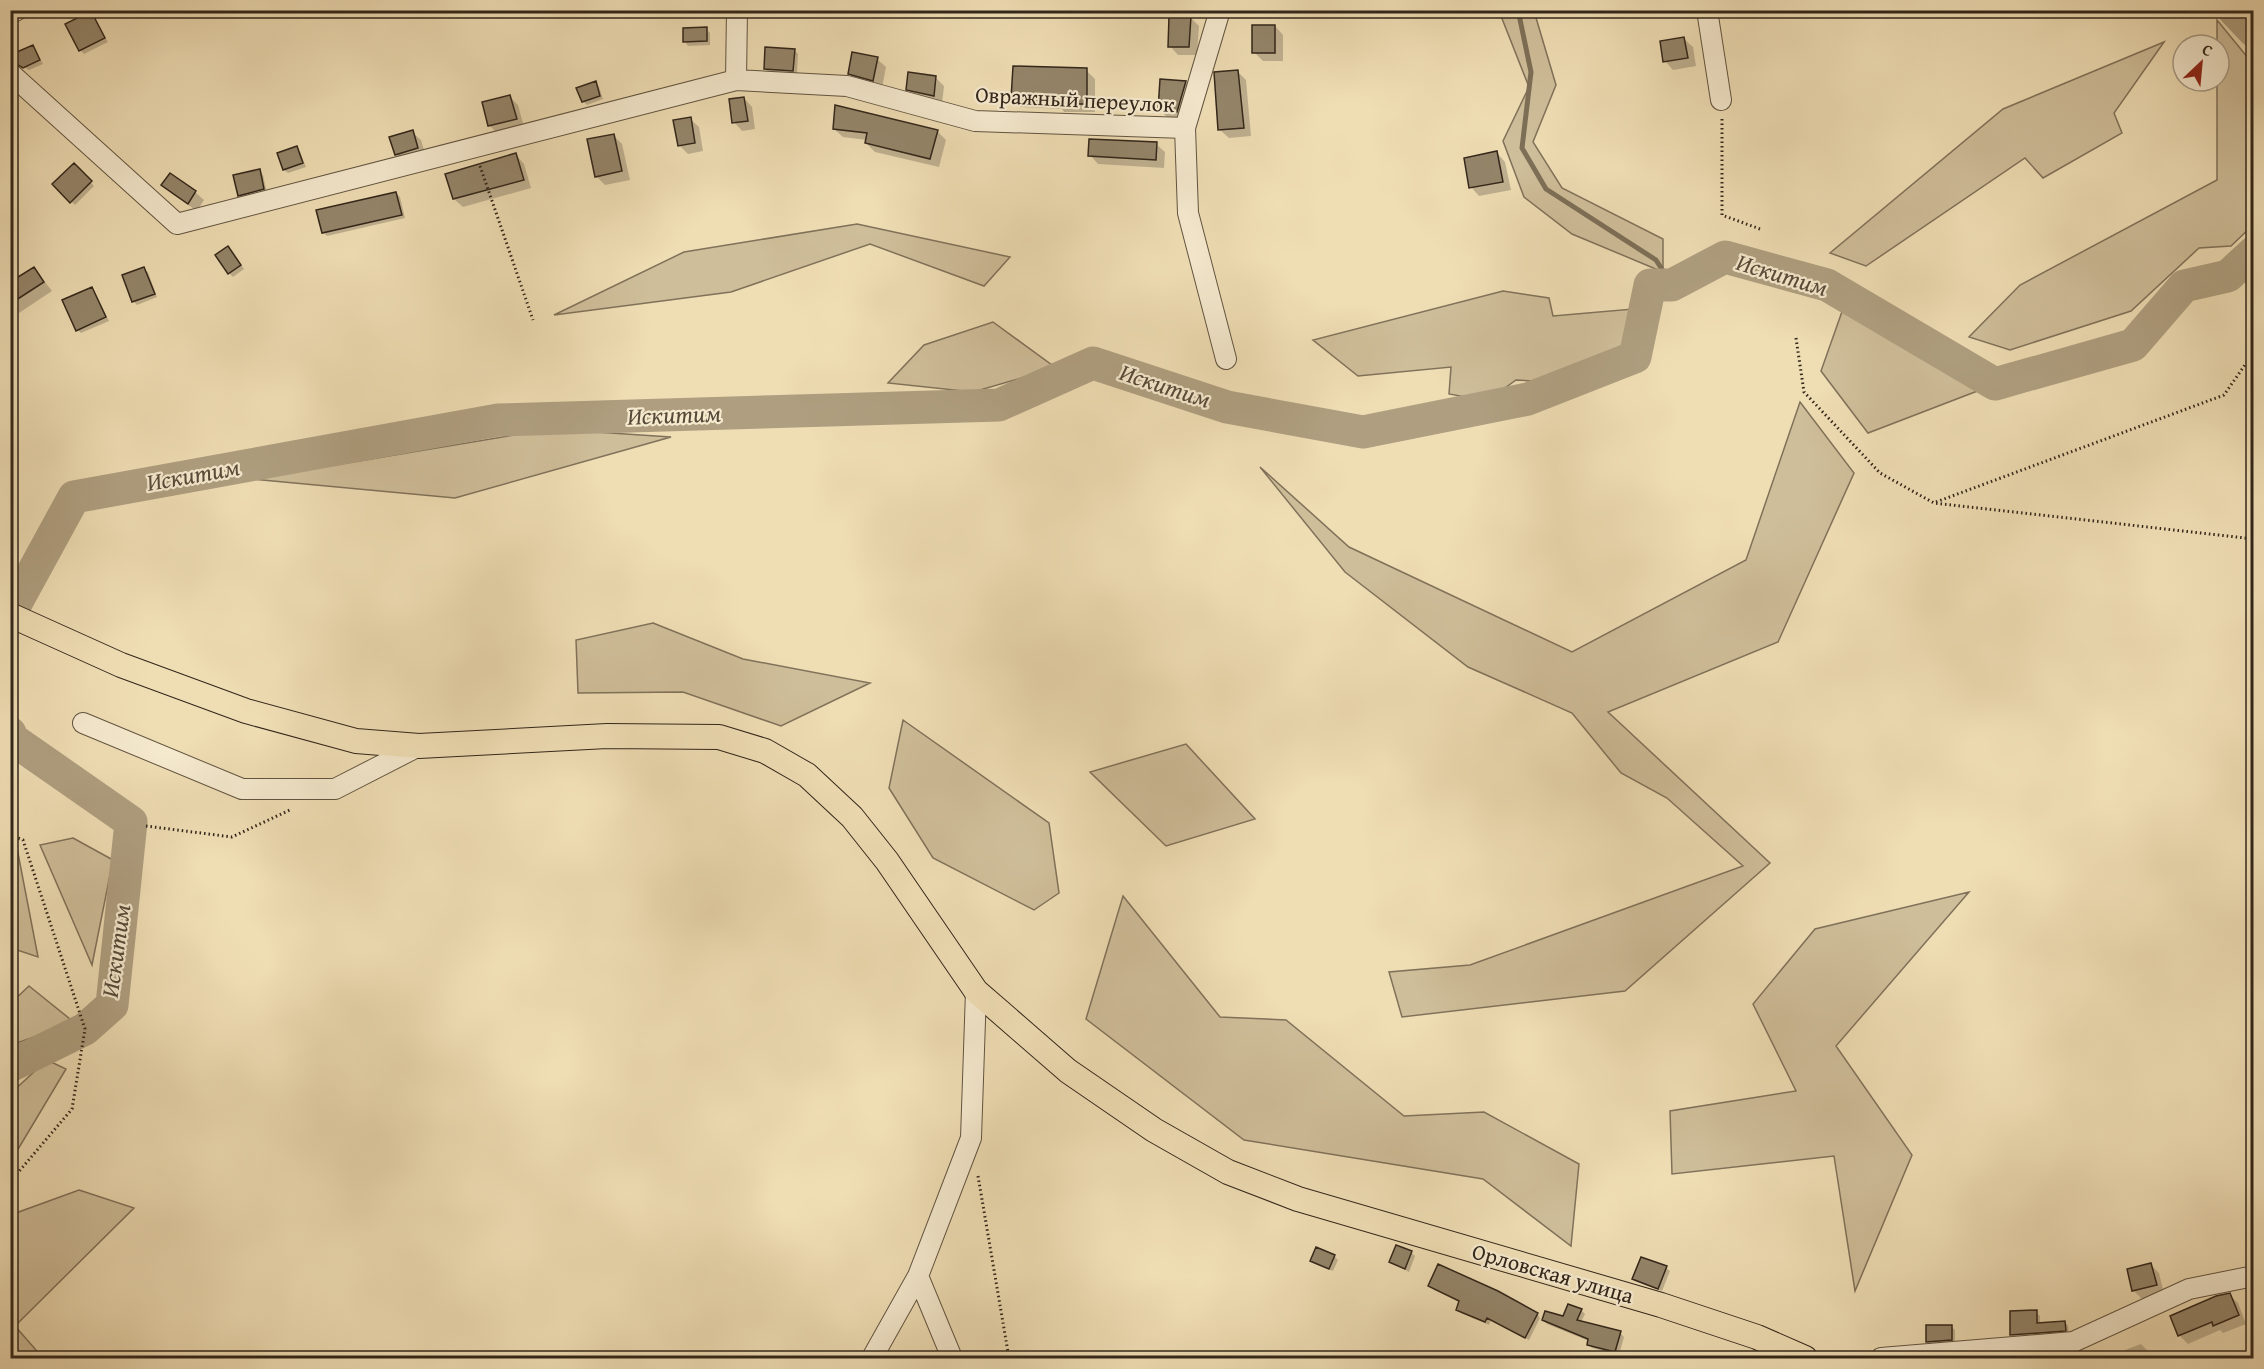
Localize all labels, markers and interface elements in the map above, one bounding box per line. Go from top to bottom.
north arrow [2171,33,2231,93]
text: С [2198,37,2217,62]
street label: Овражный переулок [974,78,1176,120]
water label: Искитим [1732,244,1832,305]
water label: Искитим [1115,354,1215,417]
water label: Искитим [626,395,722,434]
water label: Искитим [144,449,242,500]
water label: Искитим [92,902,139,1000]
street label: Орловская улица [1469,1235,1638,1311]

